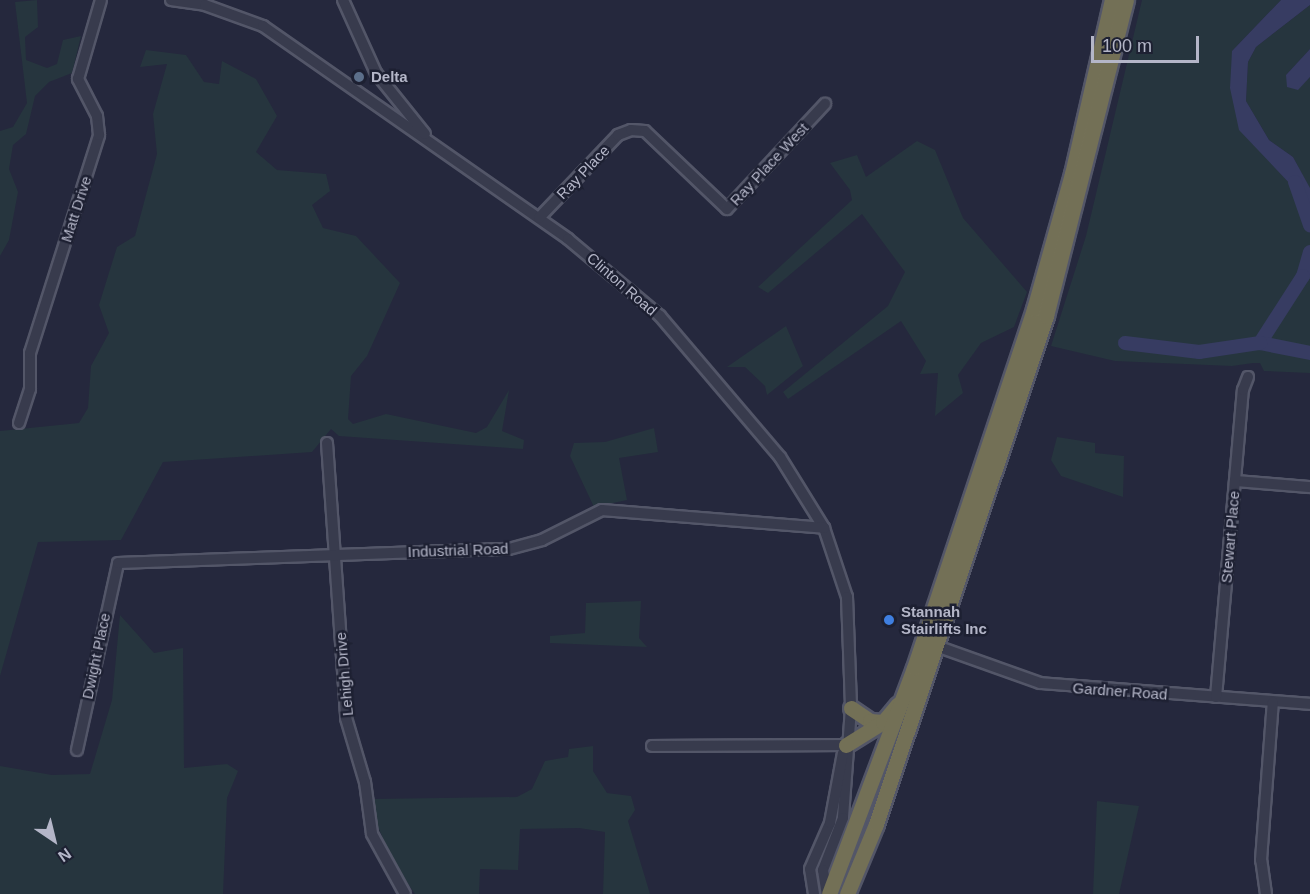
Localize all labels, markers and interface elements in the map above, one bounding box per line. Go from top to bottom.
scale bar [1094,24,1202,62]
text: 100 m [1102,36,1152,56]
place label: Delta [371,68,408,86]
marker: Delta [352,70,366,84]
street label: Ray Place West [726,119,812,209]
street label: Ray Place [553,141,613,203]
street label: Matt Drive [57,174,95,244]
street label: Clinton Road [583,249,661,319]
street label: Stewart Place [1217,490,1243,584]
street label: Industrial Road [407,539,509,561]
place label: Stannah Stairlifts Inc [901,602,987,637]
street label: Dwight Place [78,611,114,701]
marker: Stannah Stairlifts Inc [882,613,896,627]
street label: Lehigh Drive [331,631,357,717]
street label: Gardner Road [1072,679,1168,703]
north arrow [24,810,84,870]
text: N [55,845,74,865]

